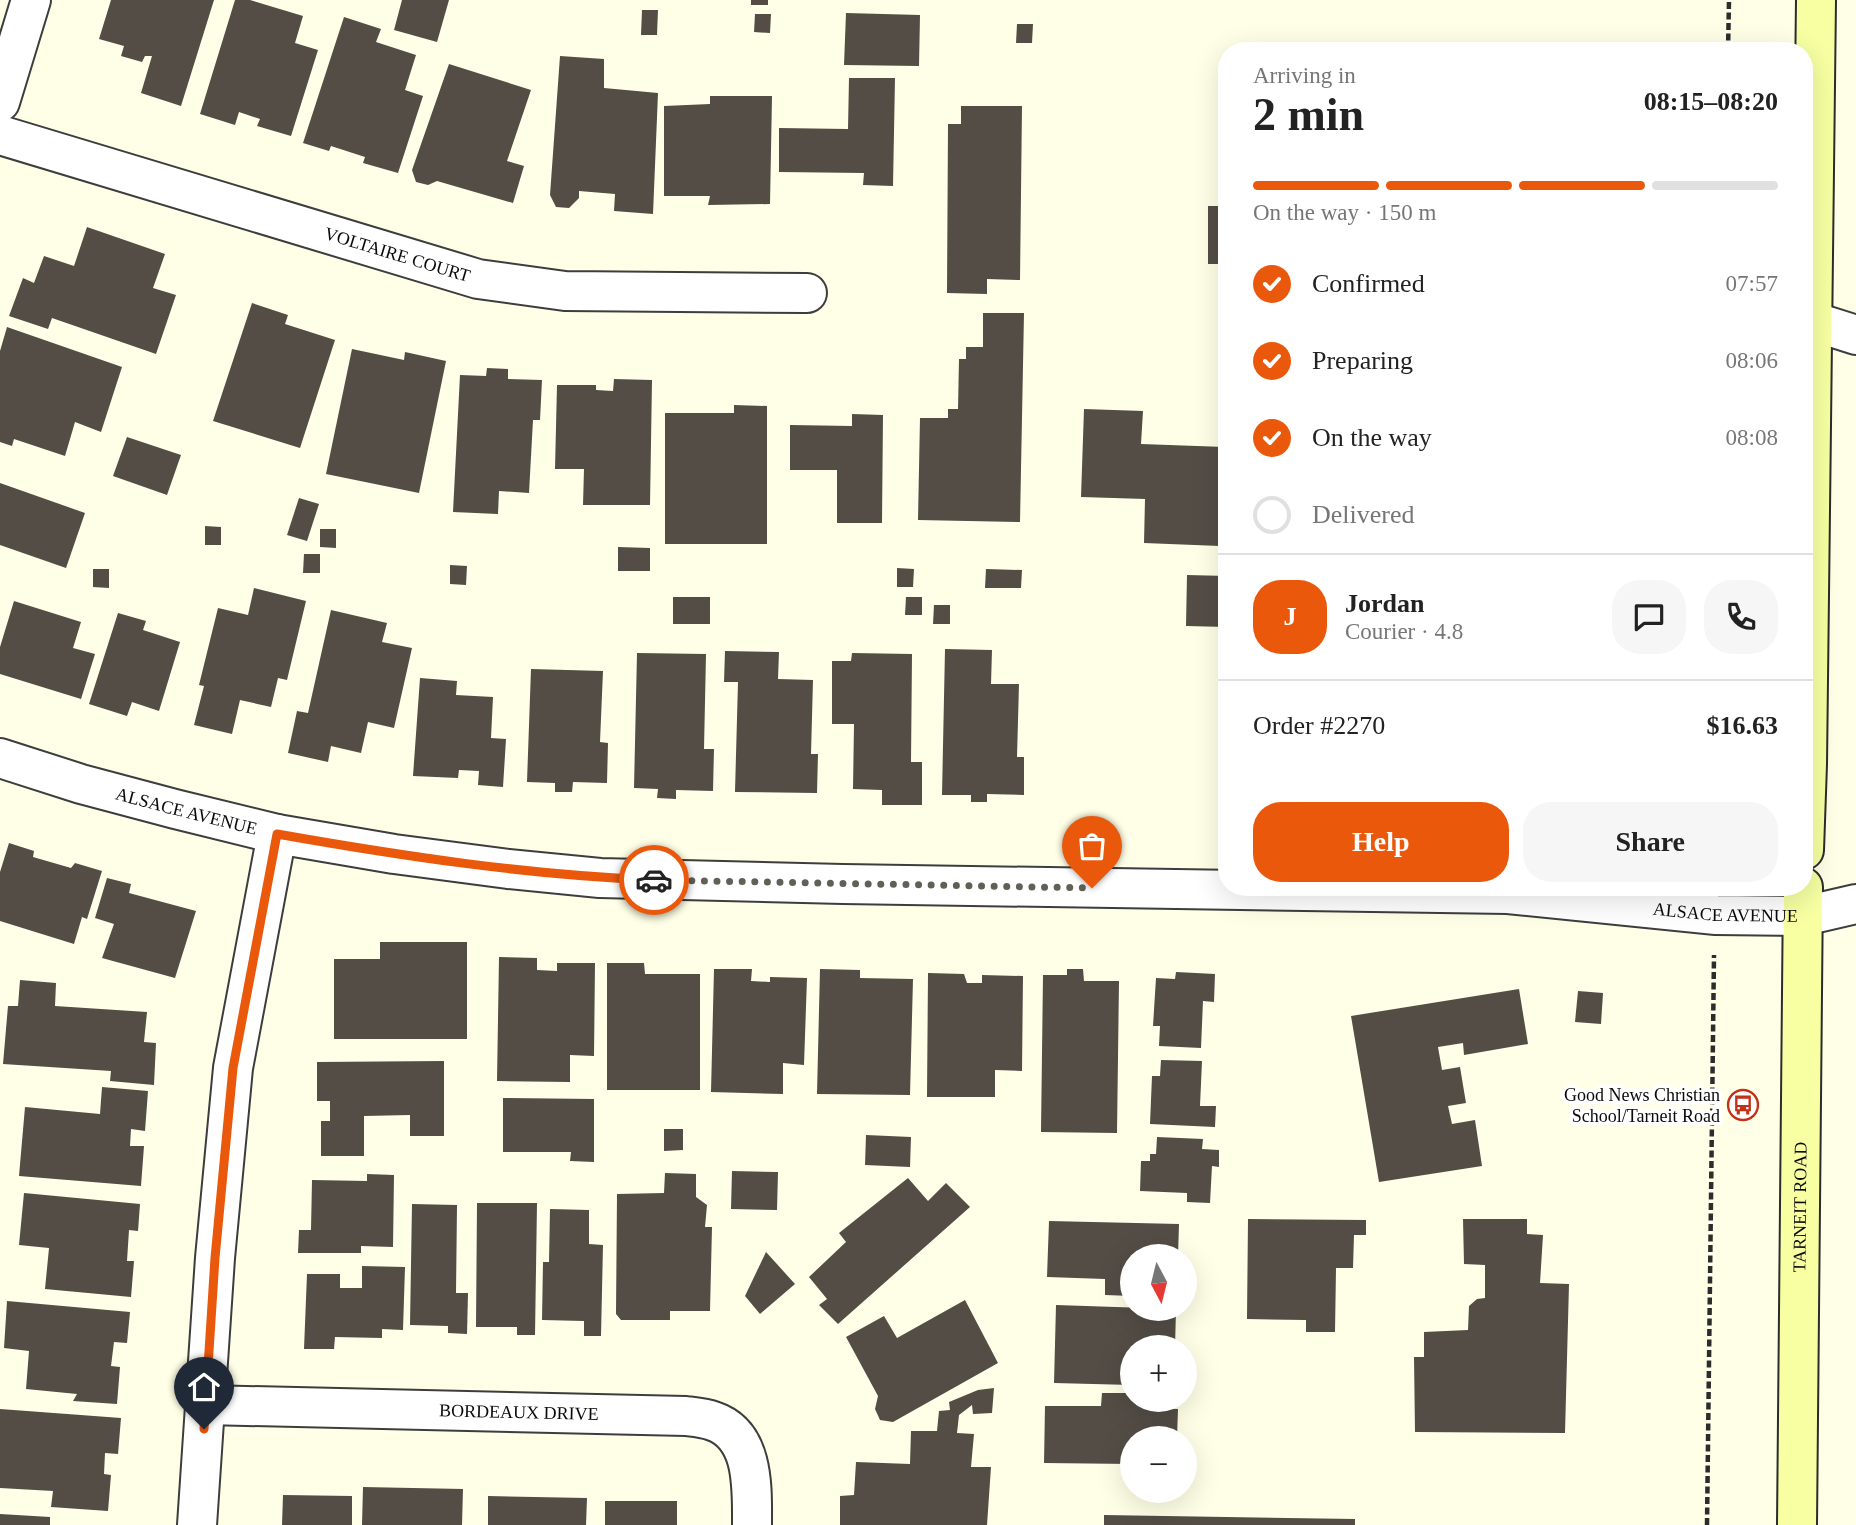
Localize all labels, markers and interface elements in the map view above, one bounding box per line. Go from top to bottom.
text: Arriving in [1253,63,1356,88]
text: 08:15–08:20 [1644,87,1778,116]
text: 2 min [1253,89,1364,140]
text: On the way · 150 m [1253,200,1436,225]
street label: VOLTAIRE COURT [322,223,473,286]
icon: check [1253,265,1291,303]
text: Confirmed [1312,269,1425,298]
text: 07:57 [1726,271,1778,296]
icon: check [1253,342,1291,380]
text: Preparing [1312,346,1413,375]
text: 08:06 [1726,348,1778,373]
icon: check [1253,419,1291,457]
text: On the way [1312,423,1432,452]
text: 08:08 [1726,425,1778,450]
text: Delivered [1312,500,1415,529]
button: chat [1612,580,1686,654]
button: phone [1704,580,1778,654]
text: Jordan [1345,589,1424,618]
text: J [1284,602,1297,631]
text: Courier · 4.8 [1345,619,1463,644]
text: Order #2270 [1253,711,1385,740]
text: $16.63 [1707,711,1778,740]
street label: ALSACE AVENUE [114,784,259,839]
button: Help [1253,802,1509,882]
button: Share [1523,802,1778,882]
pin [1062,816,1122,888]
icon: bag [1073,827,1111,865]
courier [619,845,689,915]
icon: car [635,861,673,899]
street label: ALSACE AVENUE [1652,899,1798,926]
place label: Good News Christian School/Tarneit Road [1564,1085,1720,1126]
bus stop icon: Good News Christian School/Tarneit Road [1726,1088,1760,1122]
street label: TARNEIT ROAD [1789,1142,1811,1272]
north arrow [1120,1244,1197,1321]
map controls [1120,1244,1197,1503]
button: + [1120,1335,1197,1412]
pin [174,1357,234,1429]
icon: home [185,1368,223,1406]
street label: BORDEAUX DRIVE [439,1400,599,1424]
button: − [1120,1426,1197,1503]

